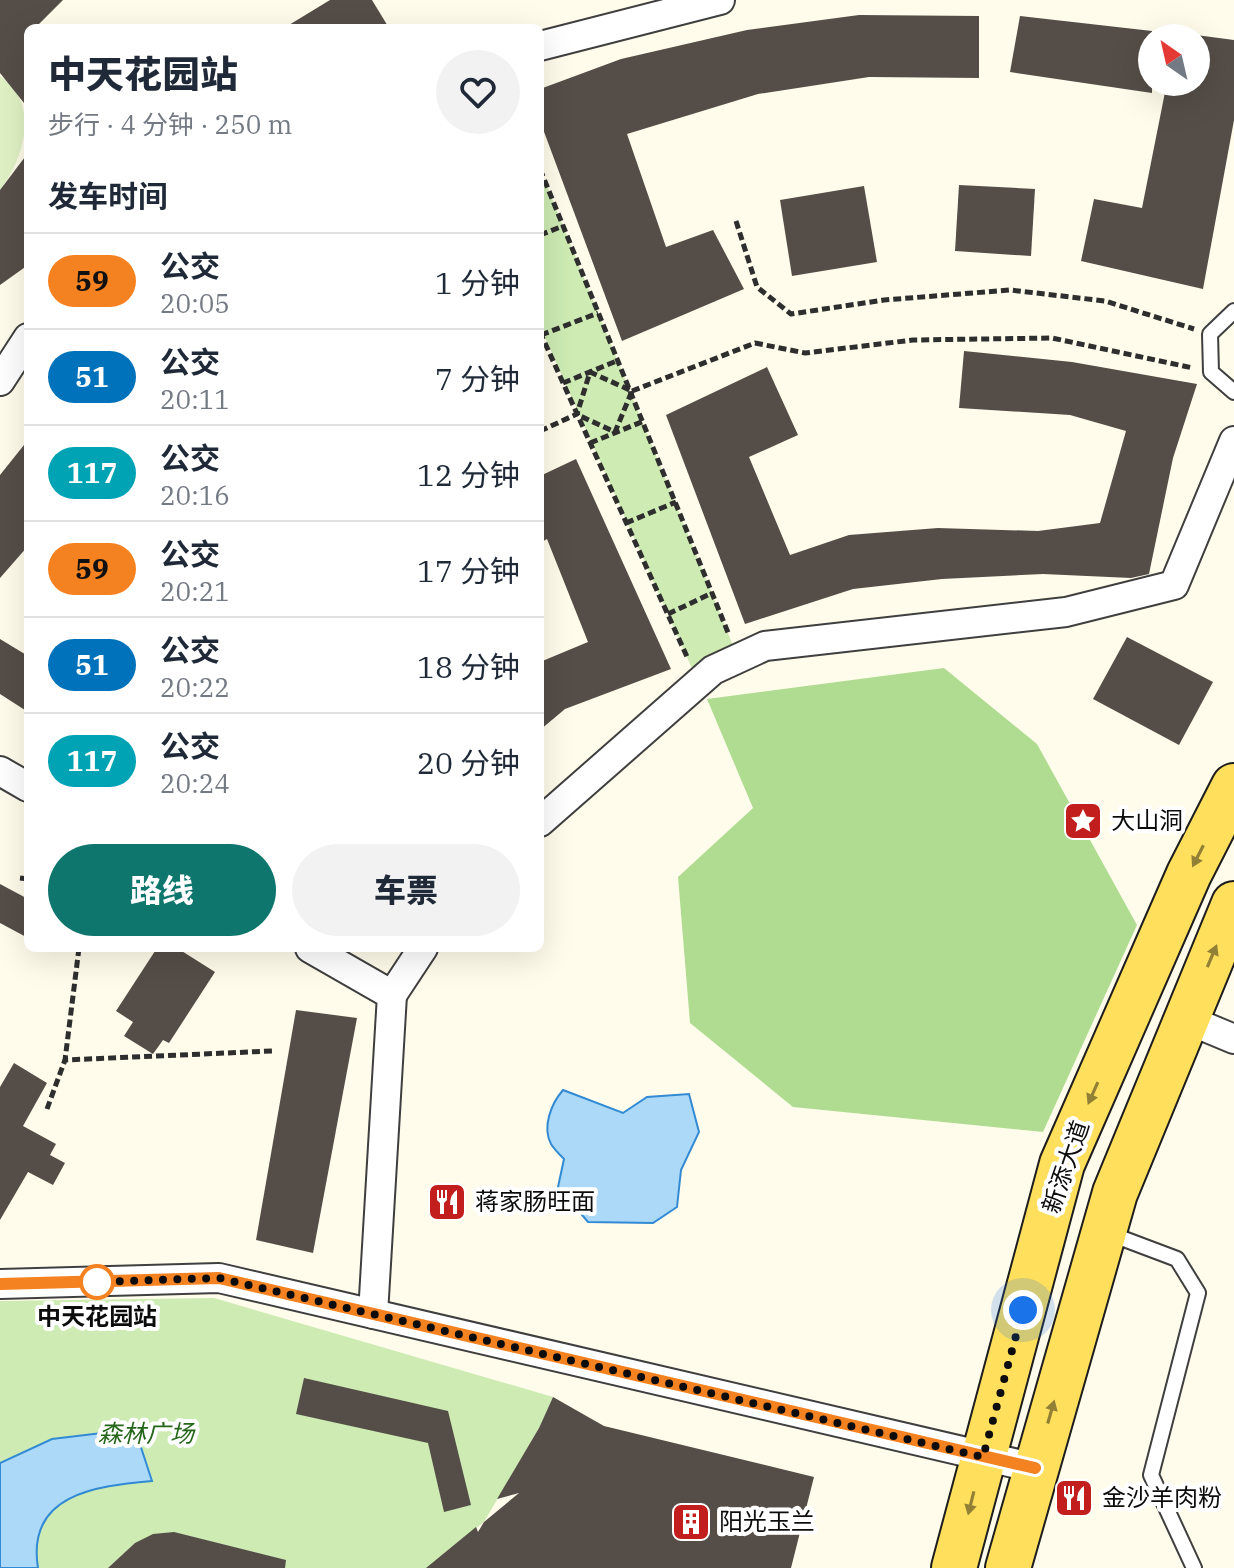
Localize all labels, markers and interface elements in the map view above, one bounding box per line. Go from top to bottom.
north arrow [1138,24,1210,96]
map controls [1138,24,1210,96]
text: 中天花园站 [48,49,238,98]
button: heart [436,50,520,134]
text: 步行 · 4 分钟 · 250 m [48,107,292,141]
text: 发车时间 [48,176,168,215]
text: 公交 [160,246,220,285]
text: 59 [75,262,109,299]
text: 1 分钟 [435,263,520,302]
text: 20:05 [160,286,230,320]
text: 公交 [160,342,220,381]
text: 51 [75,358,109,395]
text: 7 分钟 [435,359,520,398]
text: 20:11 [160,382,230,416]
text: 公交 [160,438,220,477]
text: 117 [67,454,117,491]
text: 12 分钟 [417,455,520,494]
text: 20:16 [160,478,230,512]
text: 公交 [160,534,220,573]
text: 59 [75,550,109,587]
text: 17 分钟 [417,551,520,590]
text: 20:21 [160,574,230,608]
text: 公交 [160,630,220,669]
text: 51 [75,646,109,683]
text: 18 分钟 [417,647,520,686]
text: 20:22 [160,670,230,704]
text: 公交 [160,726,220,765]
text: 117 [67,742,117,779]
text: 20 分钟 [417,743,520,782]
text: 20:24 [160,766,230,800]
place icon: 大山洞 [1062,800,1104,842]
place label: 大山洞 [1111,804,1183,836]
button: 路线 [48,844,276,936]
button: 车票 [292,844,520,936]
one-way arrow [1192,844,1205,867]
one-way arrow [1206,944,1219,968]
one-way arrow [1086,1081,1100,1105]
street label: 新添大道 [1034,1116,1096,1217]
restaurant icon: 蒋家肠旺面 [426,1181,468,1223]
place label: 蒋家肠旺面 [475,1185,595,1217]
marker: 中天花园站 [80,1265,114,1299]
your location [1003,1290,1043,1330]
place label: 中天花园站 [37,1300,157,1332]
one-way arrow [1045,1400,1058,1424]
park label: 森林广场 [98,1417,196,1449]
restaurant icon: 金沙羊肉粉 [1053,1477,1095,1519]
place label: 金沙羊肉粉 [1102,1481,1222,1513]
one-way arrow [965,1490,977,1515]
building icon: 阳光玉兰 [670,1501,712,1543]
place label: 阳光玉兰 [719,1505,815,1537]

